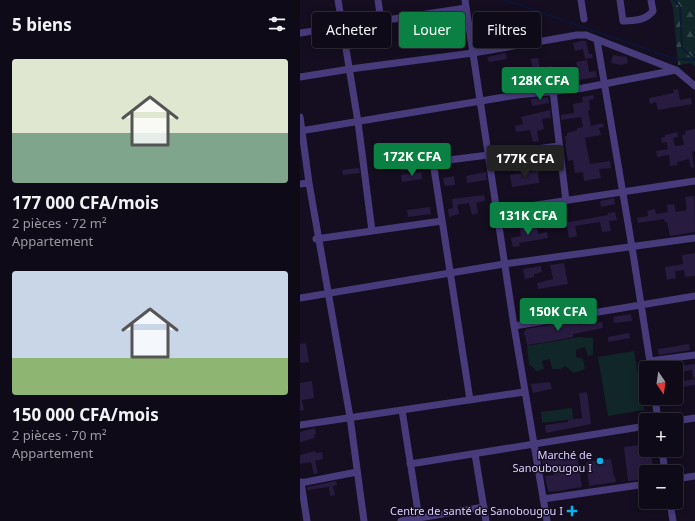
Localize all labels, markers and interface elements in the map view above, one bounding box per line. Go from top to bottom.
chip: Acheter [312,12,391,48]
chip: Louer [399,12,465,48]
chip: Filtres [473,12,541,48]
text: 5 biens [12,13,72,36]
icon: filters [266,13,288,35]
pin: 128K CFA [499,67,581,101]
text: 128K CFA [511,71,569,89]
icon: home [114,85,186,157]
pin: 172K CFA [371,143,453,177]
pin: 177K CFA [484,145,566,179]
text: 172K CFA [383,147,441,165]
text: 177K CFA [496,149,554,167]
text: 177 000 CFA/mois [12,191,159,214]
pin: 131K CFA [487,202,569,236]
text: 131K CFA [499,206,557,224]
text: 2 pièces · 72 m² [12,214,107,232]
text: Appartement [12,232,93,250]
icon: home [114,297,186,369]
pin: 150K CFA [517,298,599,332]
text: 150K CFA [529,302,587,320]
north arrow [639,361,683,405]
map controls [639,361,683,509]
text: 150 000 CFA/mois [12,403,159,426]
button: + [639,413,683,457]
text: 2 pièces · 70 m² [12,426,107,444]
text: Appartement [12,444,93,462]
place label: Marché de Sanoubougou I [513,447,592,475]
marker: Marché de Sanoubougou I [595,456,605,466]
button: − [639,465,683,509]
place label: Centre de santé de Sanobougou I [390,503,563,518]
marker: Centre de santé de Sanobougou I [566,505,578,517]

